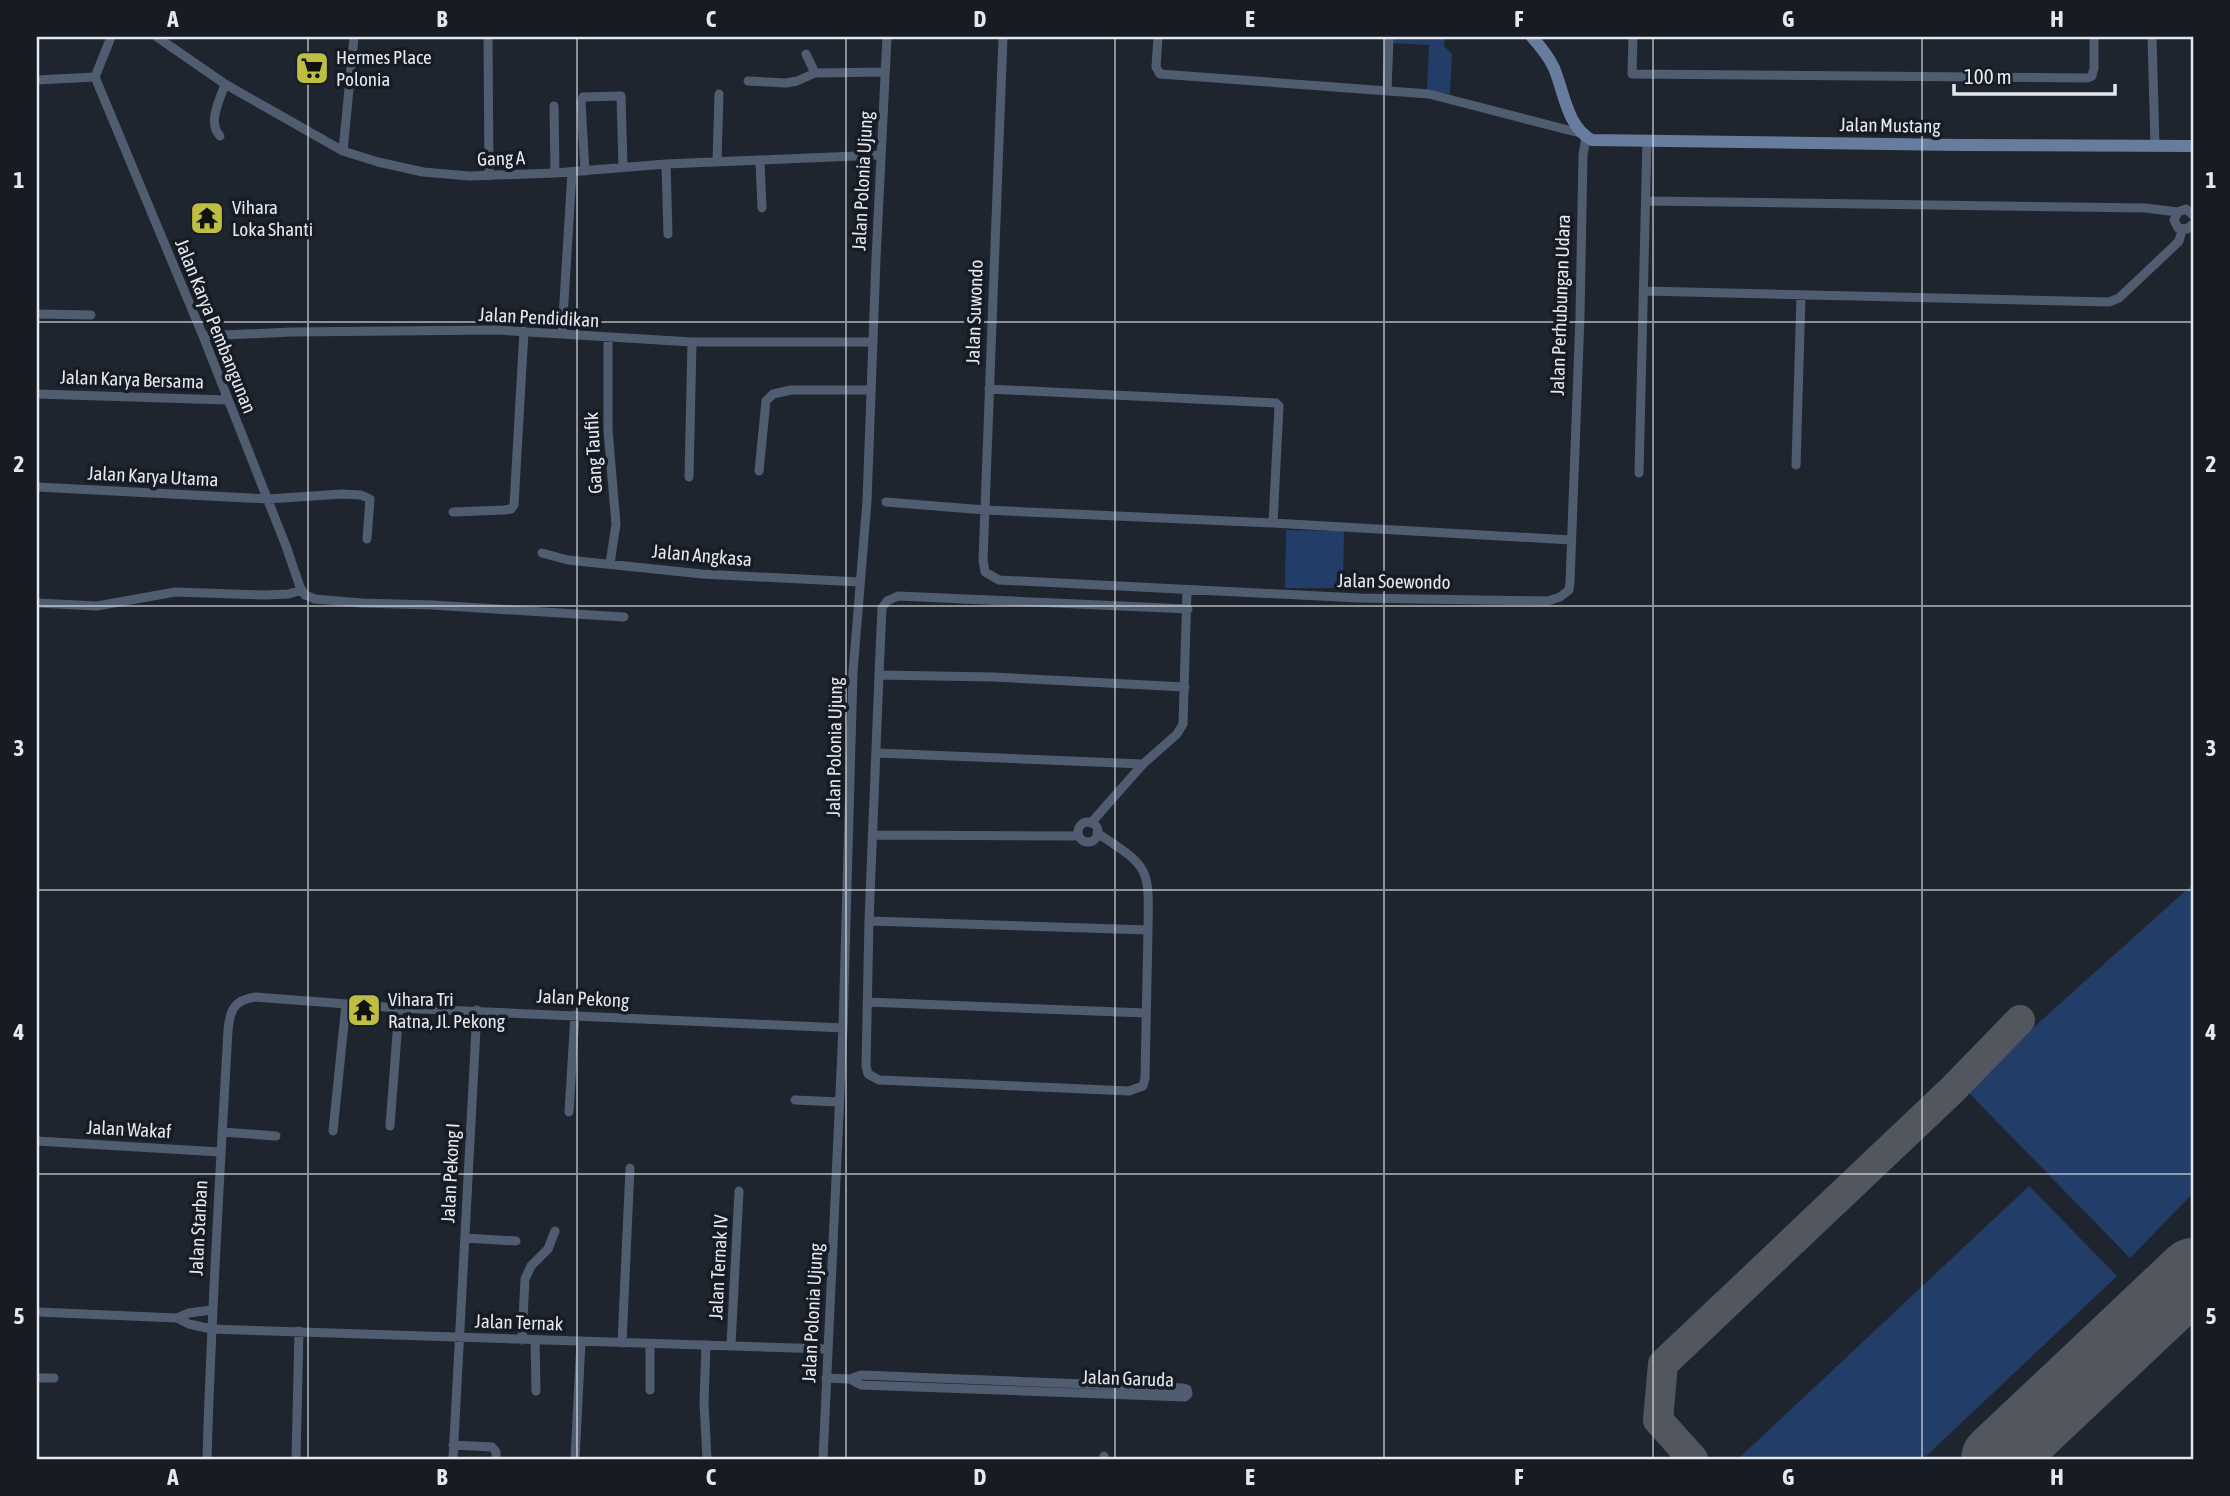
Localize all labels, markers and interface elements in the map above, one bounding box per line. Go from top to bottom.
text: A [166,6,179,32]
text: B [437,6,448,32]
text: C [706,6,717,32]
text: D [974,6,987,32]
text: E [1245,6,1255,32]
text: F [1514,6,1524,32]
text: G [1782,6,1794,32]
text: H [2050,6,2064,32]
place label: Hermes Place Polonia [336,46,432,90]
supermarket icon: Hermes Place Polonia [293,49,331,87]
scale bar [1954,52,2114,96]
text: 100 m [1964,64,2012,88]
street label: Jalan Polonia Ujung [847,110,877,251]
street label: Jalan Mustang [1839,113,1941,137]
street label: Gang A [477,146,526,170]
text: 1 [14,167,25,193]
text: 1 [2206,167,2217,193]
place label: Vihara Loka Shanti [232,196,313,240]
temple icon: Vihara Loka Shanti [188,199,226,237]
street label: Jalan Perhubungan Udara [1546,214,1574,396]
street label: Jalan Karya Pembangunan [171,236,261,416]
street label: Jalan Suwondo [961,259,987,365]
street label: Jalan Pendidikan [478,303,600,331]
street label: Jalan Karya Bersama [59,365,205,393]
street label: Gang Taufik [580,411,606,494]
text: 2 [14,451,24,477]
text: 2 [2206,451,2216,477]
street label: Jalan Karya Utama [87,462,219,490]
street label: Jalan Angkasa [651,540,753,570]
street label: Jalan Soewondo [1337,569,1451,593]
street label: Jalan Polonia Ujung [822,676,846,817]
text: 3 [14,735,24,761]
text: 3 [2206,735,2216,761]
street label: Jalan Pekong [536,985,631,1011]
place label: Vihara Tri Ratna, Jl. Pekong [388,988,506,1032]
temple icon: Vihara Tri Ratna, Jl. Pekong [345,991,383,1029]
text: 4 [13,1019,25,1045]
text: 4 [2205,1019,2217,1045]
street label: Jalan Wakaf [86,1116,172,1142]
street label: Jalan Pekong I [436,1122,464,1224]
street label: Jalan Starban [185,1180,211,1276]
street label: Jalan Ternak IV [704,1213,732,1320]
street label: Jalan Polonia Ujung [797,1242,827,1383]
text: 5 [14,1303,25,1329]
text: 5 [2206,1303,2217,1329]
street label: Jalan Ternak [474,1309,564,1335]
street label: Jalan Garuda [1082,1365,1174,1391]
text: A [166,1464,179,1490]
text: B [437,1464,448,1490]
text: C [706,1464,717,1490]
text: D [974,1464,987,1490]
text: E [1245,1464,1255,1490]
text: F [1514,1464,1524,1490]
text: G [1782,1464,1794,1490]
text: H [2050,1464,2064,1490]

